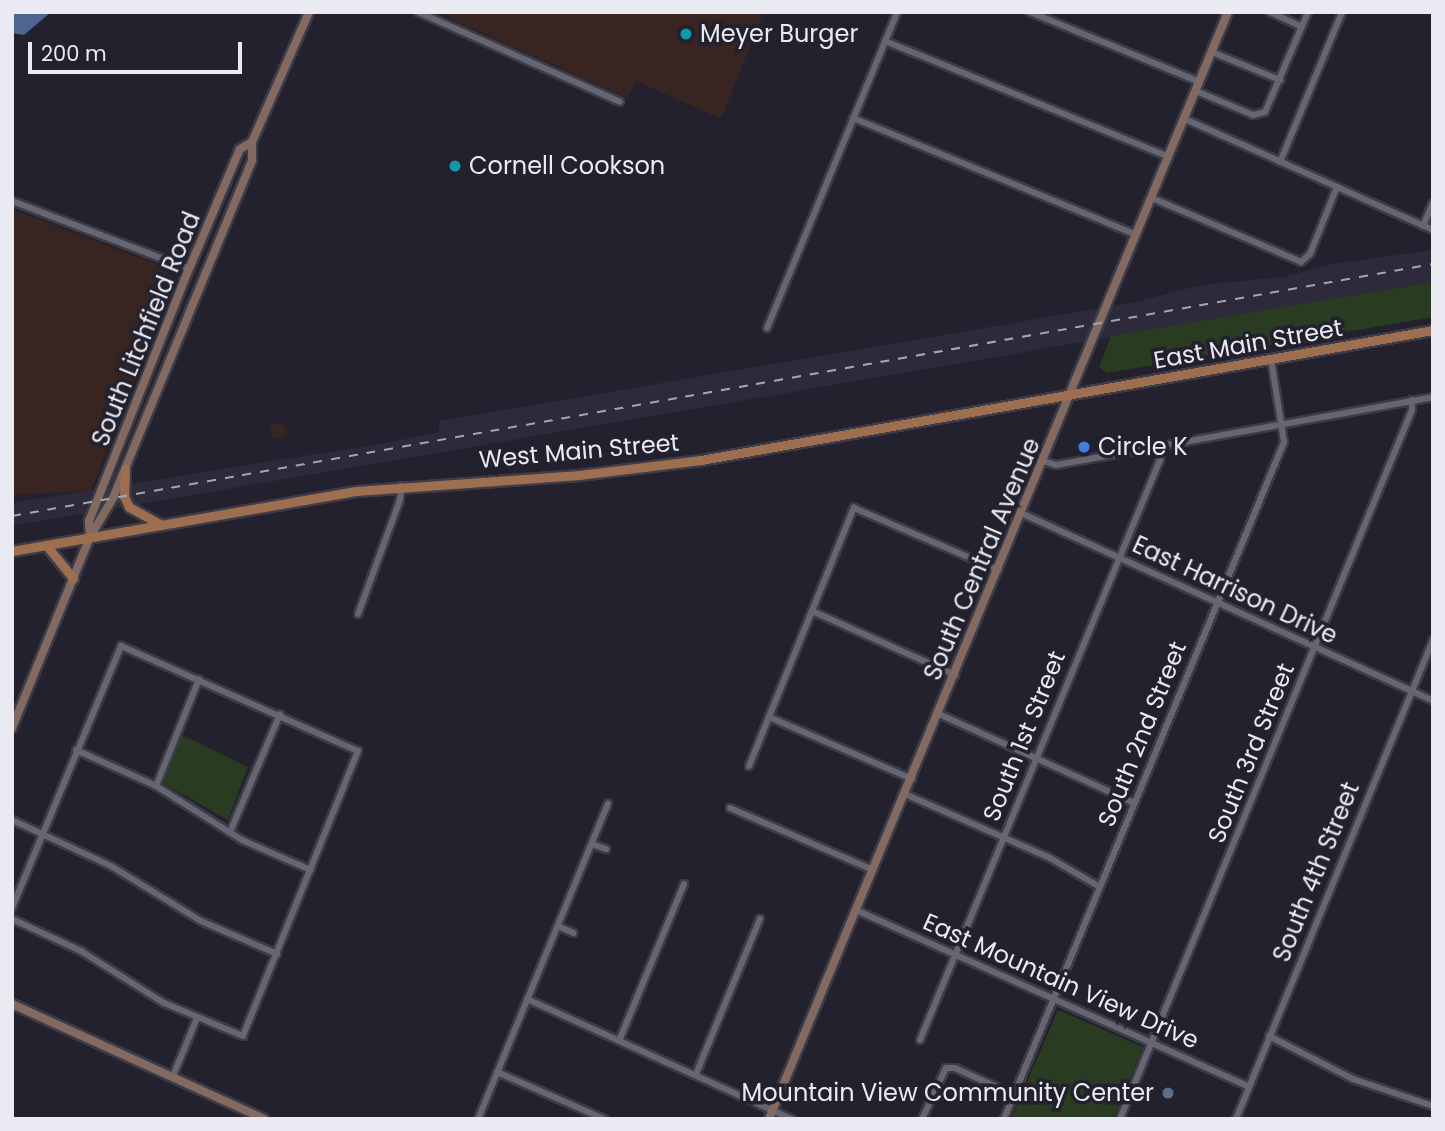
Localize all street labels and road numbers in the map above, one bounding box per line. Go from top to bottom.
street label: South Litchfield Road [86,208,206,450]
street label: East Main Street [1151,313,1345,375]
street label: West Main Street [478,428,680,474]
street label: South Central Avenue [918,434,1046,684]
street label: East Harrison Drive [1128,530,1342,650]
street label: South 2nd Street [1092,637,1192,831]
street label: South 1st Street [977,647,1071,825]
street label: South 3rd Street [1202,659,1300,847]
street label: South 4th Street [1267,778,1365,966]
street label: East Mountain View Drive [919,907,1203,1055]

